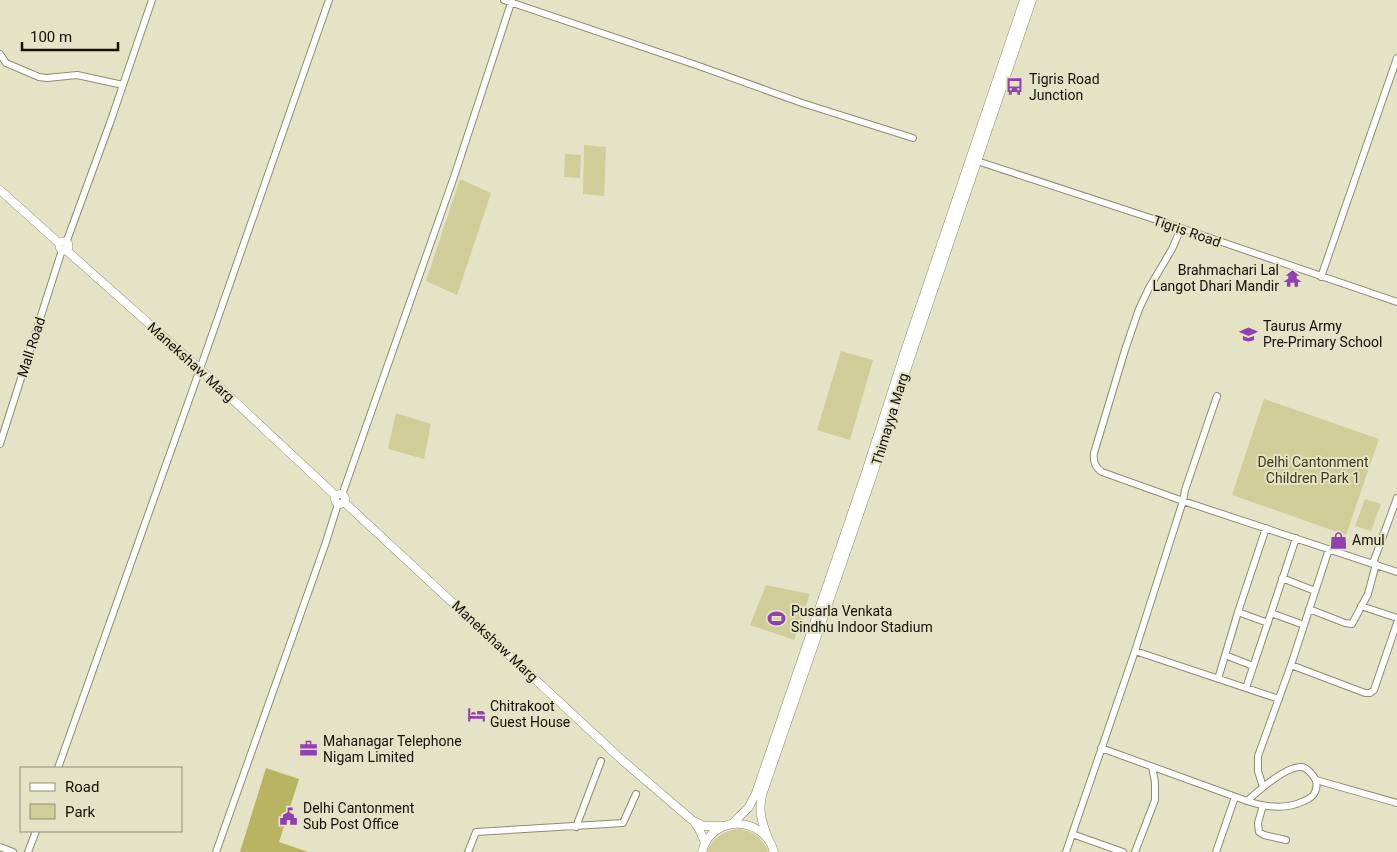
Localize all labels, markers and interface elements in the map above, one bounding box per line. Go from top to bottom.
scale bar [22,20,119,52]
text: 100 m [30,28,72,46]
place label: Tigris Road Junction [1029,71,1100,103]
bus stop icon: Tigris Road Junction [1005,77,1025,97]
street label: Tigris Road [1151,212,1223,250]
place label: Brahmachari Lal Langot Dhari Mandir [1152,262,1279,294]
temple icon: Brahmachari Lal Langot Dhari Mandir [1283,268,1303,288]
street label: Mall Road [14,315,48,379]
place label: Taurus Army Pre-Primary School [1263,318,1382,350]
street label: Manekshaw Marg [144,319,238,405]
school or university icon: Taurus Army Pre-Primary School [1239,324,1259,344]
street label: Thimayya Marg [868,371,912,467]
park label: Delhi Cantonment Children Park 1 [1257,454,1369,486]
shop icon: Amul [1328,530,1348,550]
place label: Amul [1352,532,1385,548]
street label: Manekshaw Marg [449,597,541,685]
place label: Pusarla Venkata Sindhu Indoor Stadium [791,603,933,635]
sports icon: Pusarla Venkata Sindhu Indoor Stadium [767,609,787,629]
place label: Chitrakoot Guest House [490,698,570,730]
hotel icon: Chitrakoot Guest House [466,704,486,724]
place label: Mahanagar Telephone Nigam Limited [323,733,462,765]
office icon: Mahanagar Telephone Nigam Limited [299,739,319,759]
legend [20,767,182,832]
text: Road [65,778,99,796]
place label: Delhi Cantonment Sub Post Office [303,800,415,832]
text: Park [65,803,96,821]
public building icon: Delhi Cantonment Sub Post Office [279,806,299,826]

